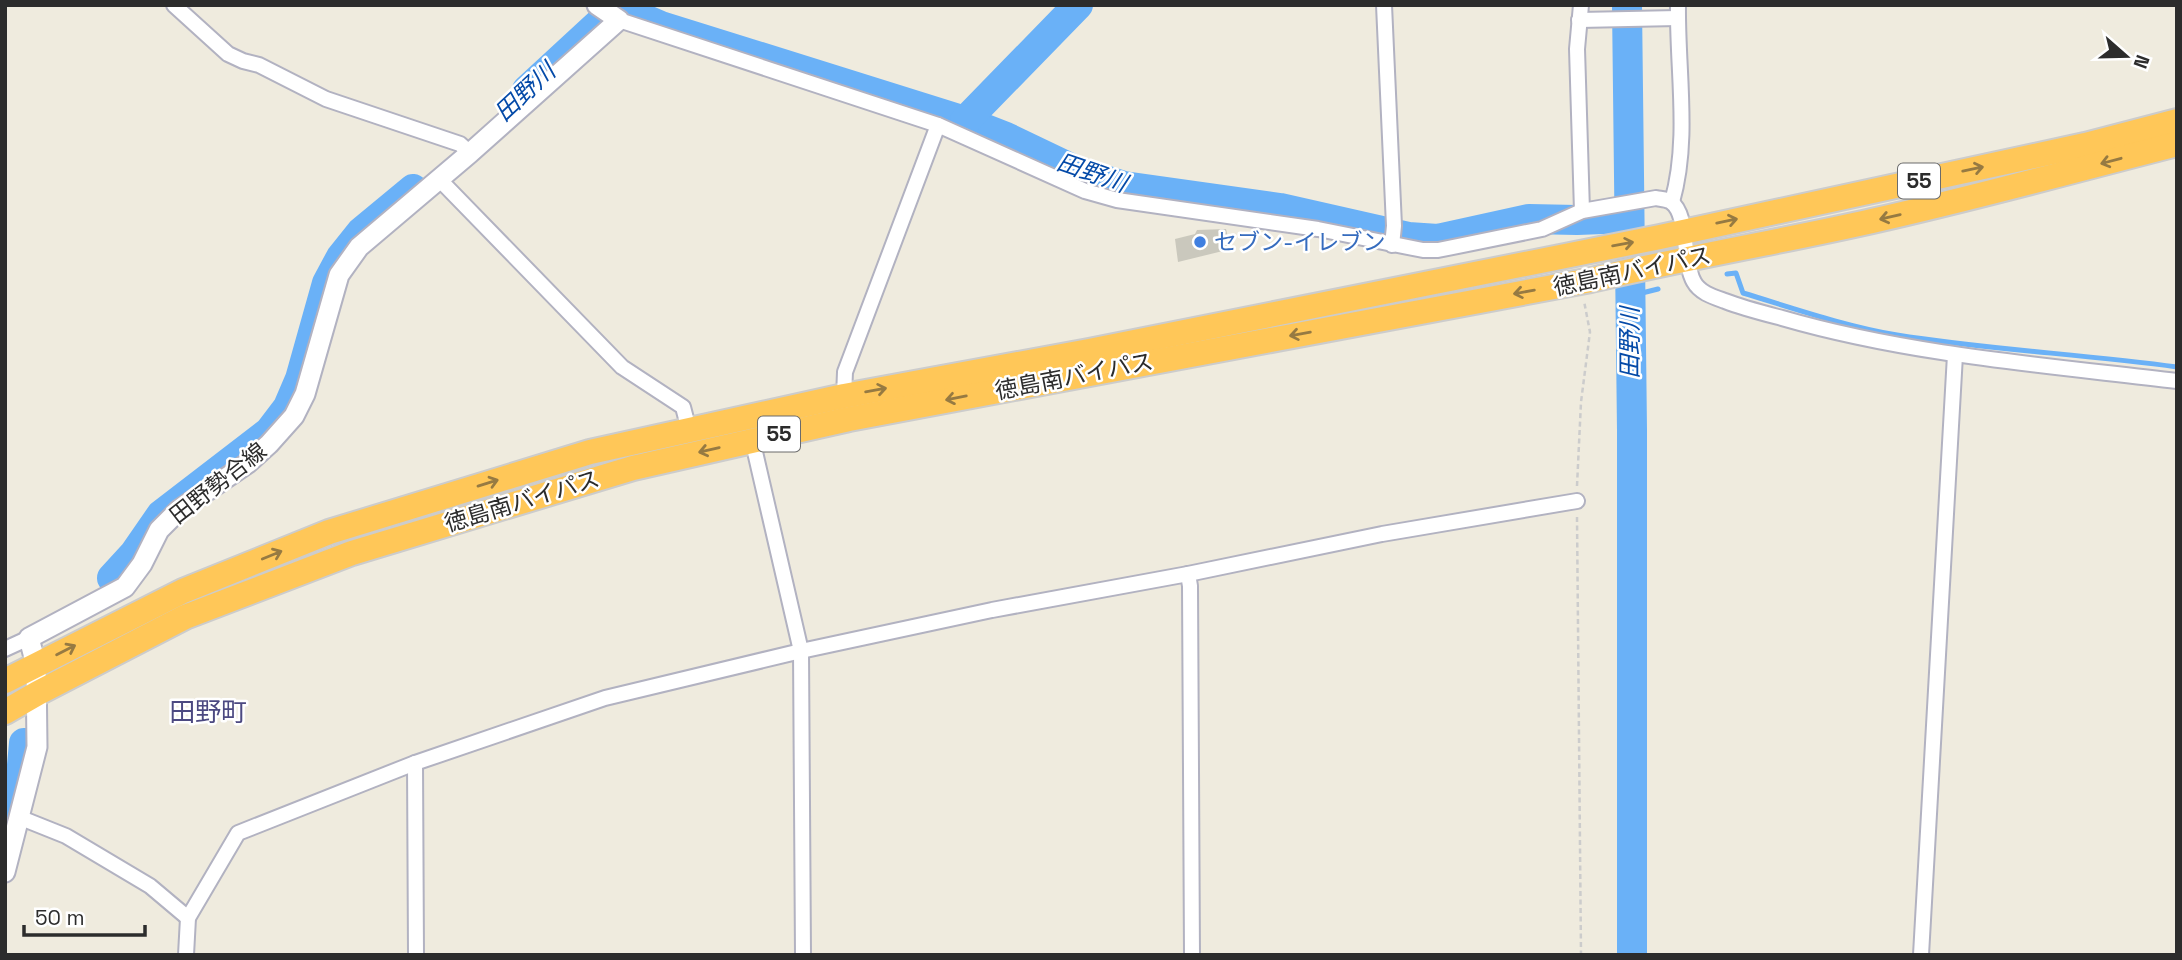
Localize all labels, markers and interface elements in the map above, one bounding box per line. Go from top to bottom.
north arrow [2091,21,2161,91]
text: N [2128,51,2155,72]
water label: 田野川 [488,54,564,128]
water label: 田野川 [1053,146,1134,200]
one-way arrow [2100,155,2123,168]
one-way arrow [1961,162,1984,176]
road number: 55 [1898,164,1940,198]
one-way arrow [1879,211,1902,224]
one-way arrow [1715,214,1738,228]
place label: セブン-イレブン [1214,227,1385,257]
marker: セブン-イレブン [1192,234,1208,250]
one-way arrow [1611,236,1634,250]
street label: 徳島南バイパス [1550,240,1714,302]
one-way arrow [1513,286,1536,300]
water label: 田野川 [1614,304,1645,379]
one-way arrow [1289,327,1312,341]
street label: 徳島南バイパス [992,346,1156,406]
one-way arrow [864,383,887,396]
one-way arrow [945,392,968,406]
road number: 55 [758,416,800,452]
street label: 田野勢合線 [163,436,273,530]
one-way arrow [698,443,721,457]
street label: 徳島南バイパス [441,463,603,539]
one-way arrow [477,476,499,489]
one-way arrow [261,548,283,561]
one-way arrow [55,643,76,657]
district label: 田野町 [169,695,247,729]
scale bar [24,894,145,938]
text: 50 m [35,904,85,931]

